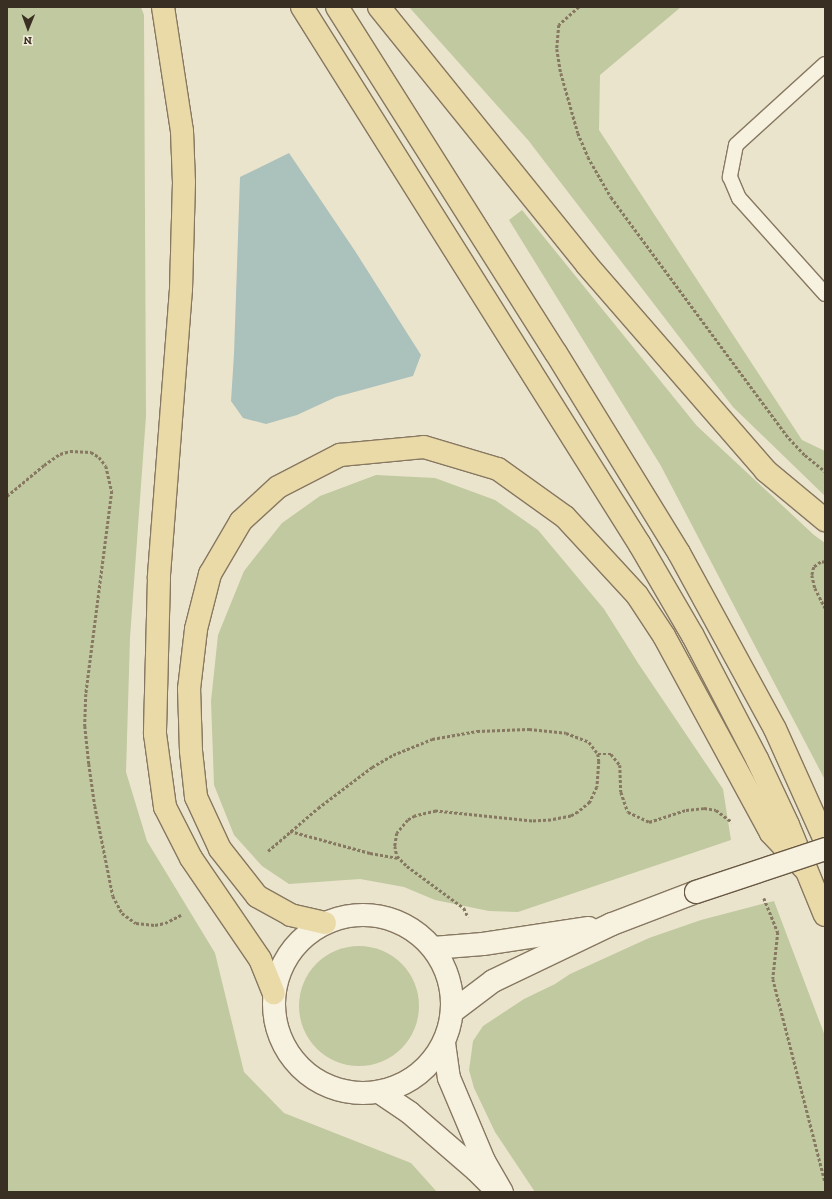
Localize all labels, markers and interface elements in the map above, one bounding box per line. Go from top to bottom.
north arrow [8,8,48,48]
text: N [23,34,32,47]

